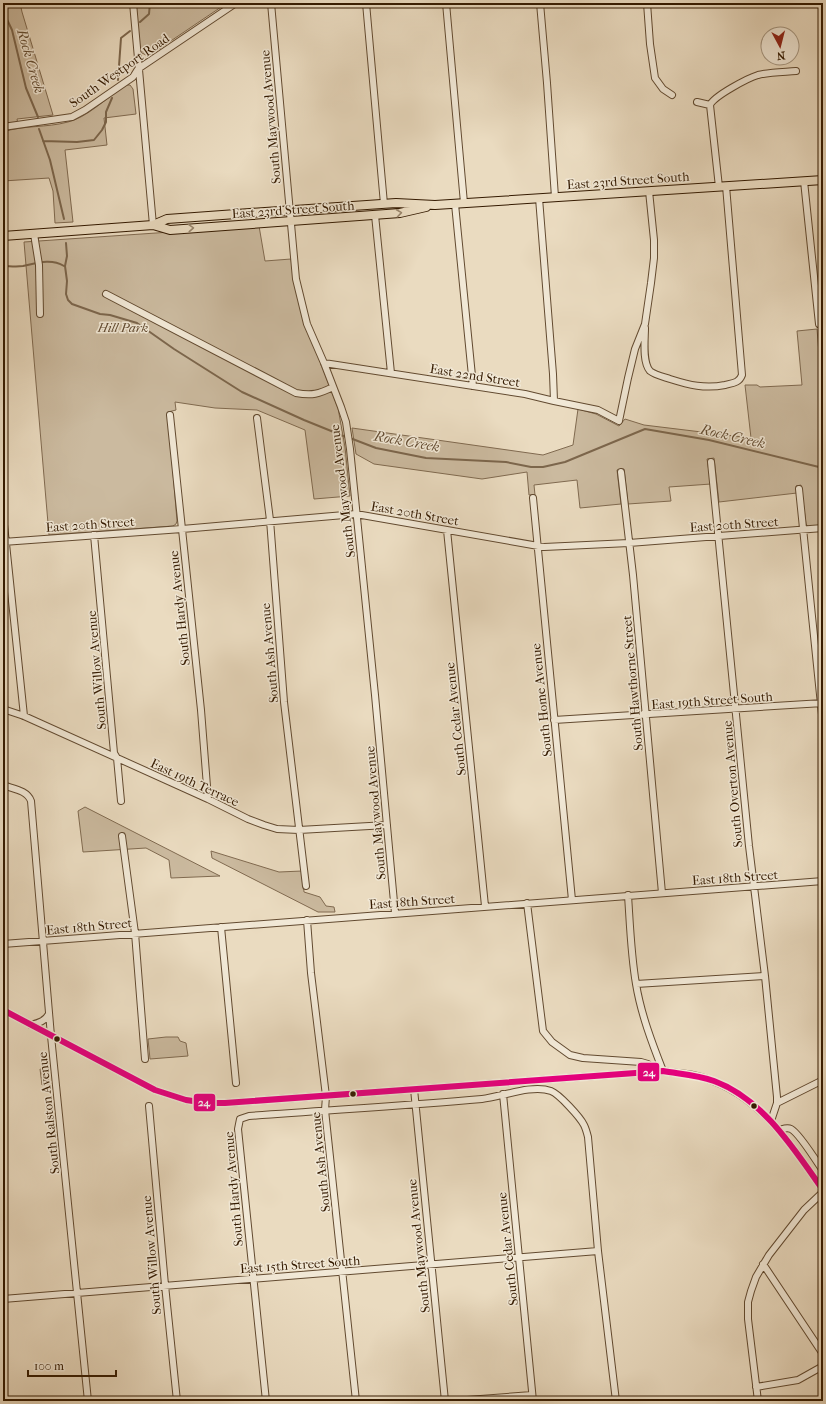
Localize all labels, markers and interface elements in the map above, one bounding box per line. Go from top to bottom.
water label: Rock Creek [13,26,48,95]
north arrow [760,26,800,66]
street label: South Westport Road [66,30,173,111]
text: N [776,48,786,62]
street label: South Maywood Avenue [257,49,284,185]
street label: East 23rd Street South [566,169,691,192]
street label: East 23rd Street South [231,198,356,221]
one-way arrow [396,209,402,218]
one-way arrow [188,224,194,233]
park label: Hill Park [97,320,149,335]
street label: East 22nd Street [429,361,521,390]
water label: Rock Creek [698,421,767,452]
street label: South Maywood Avenue [327,423,358,559]
water label: Rock Creek [372,427,441,456]
street label: East 20th Street [370,498,460,529]
street label: East 20th Street [45,514,135,535]
street label: East 20th Street [689,514,779,535]
street label: South Hardy Avenue [166,549,193,666]
street label: South Ash Avenue [258,602,281,704]
street label: South Willow Avenue [84,609,109,730]
street label: South Hawthorne Street [619,614,646,751]
street label: South Home Avenue [528,642,555,757]
street label: South Cedar Avenue [442,661,469,776]
street label: East 19th Street South [651,689,774,712]
street label: South Overton Avenue [719,719,746,848]
street label: South Maywood Avenue [362,745,389,881]
street label: East 19th Terrace [148,755,242,810]
street label: East 18th Street [691,867,779,888]
street label: East 18th Street [368,891,456,912]
street label: East 18th Street [45,915,133,938]
unlabelled marker [52,1034,62,1044]
street label: South Ralston Avenue [35,1051,62,1175]
line badge: 24 [637,1062,660,1082]
text: 24 [643,1066,656,1079]
unlabelled marker [348,1089,358,1099]
line badge: 24 [193,1093,216,1112]
text: 24 [198,1096,211,1109]
unlabelled marker [749,1101,759,1111]
street label: South Ash Avenue [308,1111,333,1213]
street label: South Hardy Avenue [221,1130,246,1247]
street label: South Maywood Avenue [404,1178,433,1314]
street label: South Cedar Avenue [494,1191,521,1306]
street label: South Willow Avenue [139,1194,164,1315]
street label: East 15th Street South [239,1253,361,1276]
scale bar [28,1352,116,1378]
text: 100 m [34,1359,64,1373]

